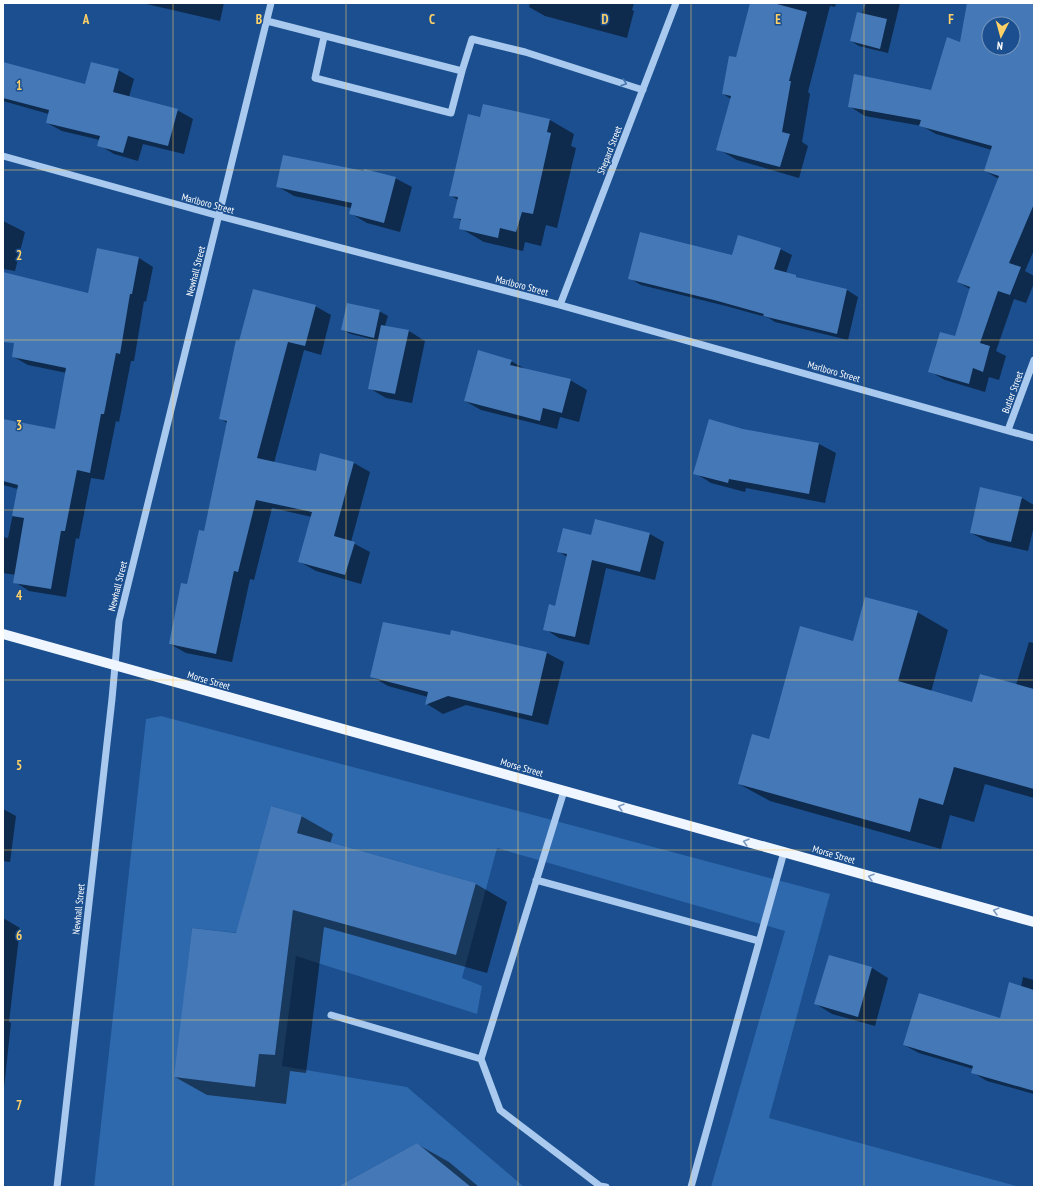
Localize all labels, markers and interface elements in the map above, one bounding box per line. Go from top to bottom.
text: A [82,11,90,28]
text: B [256,11,262,28]
text: C [429,11,435,28]
text: D [602,11,609,28]
text: E [775,11,781,28]
text: F [948,11,954,28]
north arrow [981,16,1021,56]
text: N [996,39,1004,53]
text: 1 [16,77,22,94]
one-way arrow [620,78,627,87]
street label: Shepard Street [594,124,625,176]
street label: Marlboro Street [180,190,236,217]
street label: Newhall Street [183,244,208,298]
text: 2 [16,247,22,264]
street label: Marlboro Street [494,272,550,299]
street label: Marlboro Street [806,358,862,385]
street label: Butler Street [999,369,1026,415]
text: 3 [16,417,22,434]
street label: Newhall Street [105,559,130,613]
text: 4 [16,587,23,604]
street label: Morse Street [186,668,232,693]
street label: Morse Street [499,755,545,780]
text: 5 [16,757,22,774]
one-way arrow [617,803,624,812]
one-way arrow [743,838,750,847]
street label: Morse Street [811,842,857,867]
one-way arrow [868,873,875,882]
street label: Newhall Street [69,883,88,935]
one-way arrow [993,907,1000,916]
text: 6 [16,927,22,944]
text: 7 [16,1097,22,1114]

